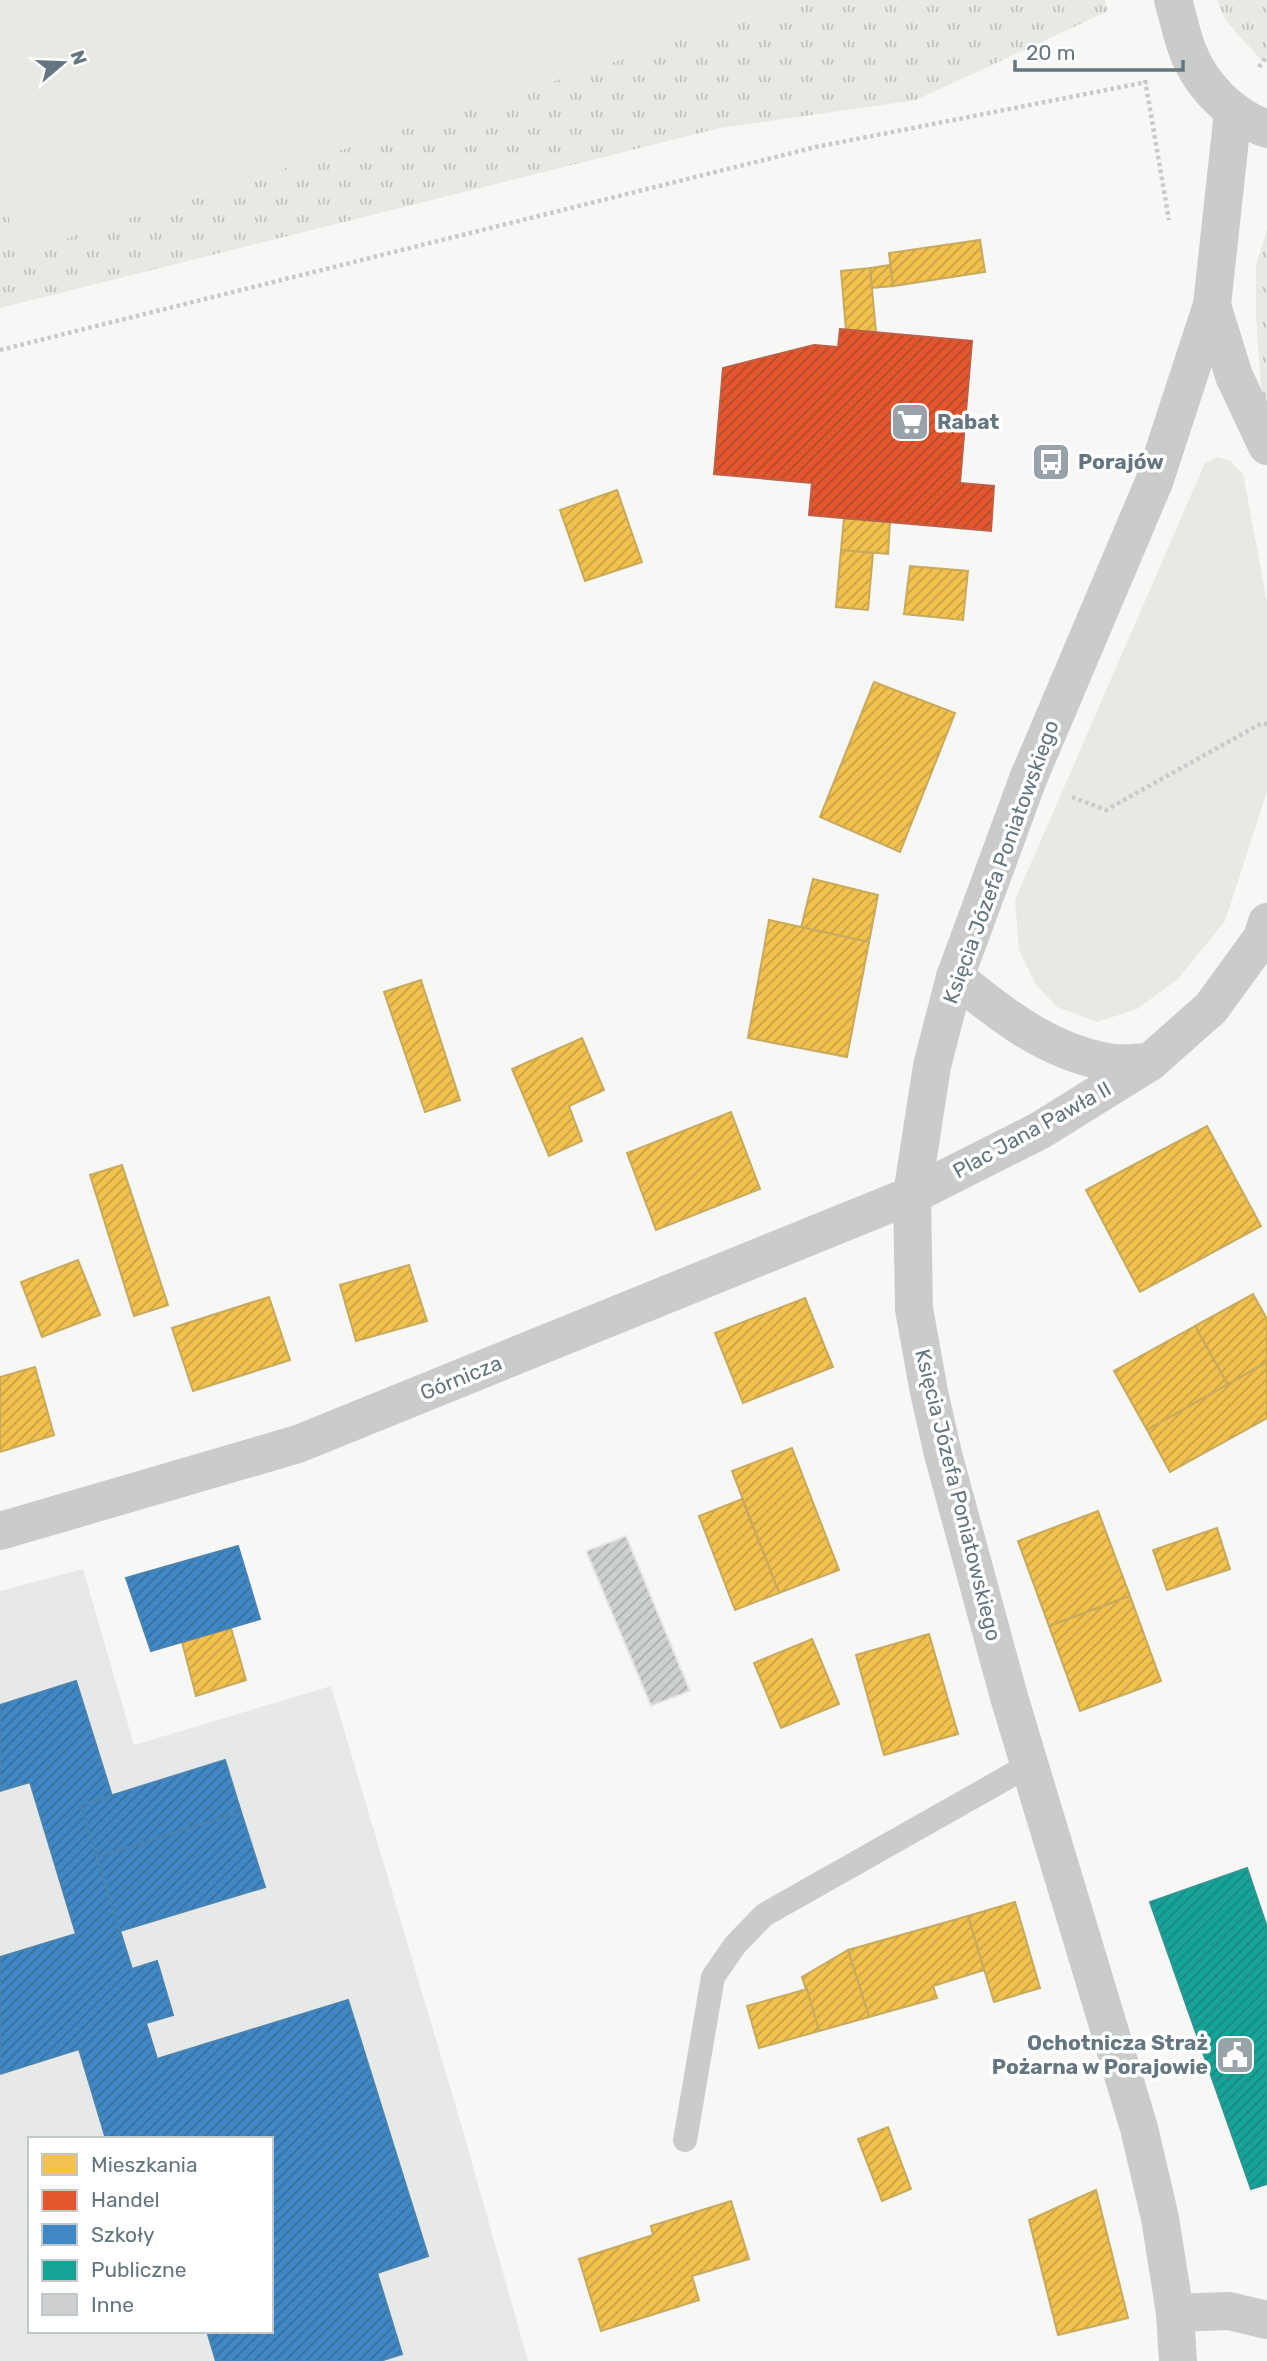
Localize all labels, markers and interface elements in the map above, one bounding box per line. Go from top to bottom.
north arrow [28,28,98,98]
scale bar [1015,28,1183,72]
text: 20 m [1026,40,1075,65]
text: N [66,47,92,68]
supermarket icon: Rabat [889,401,931,443]
place label: Rabat [937,409,999,434]
bus stop icon: Porajów [1030,441,1072,483]
place label: Porajów [1078,449,1164,474]
street label: Księcia Józefa Poniatowskiego [938,717,1064,1007]
street label: Plac Jana Pawła II [948,1076,1115,1183]
street label: Księcia Józefa Poniatowskiego [910,1346,1007,1643]
street label: Górnicza [416,1350,505,1405]
place label: Ochotnicza Straż Pożarna w Porajowie [992,2030,1208,2079]
public building icon: Ochotnicza Straż Pożarna w Porajowie [1214,2034,1256,2076]
legend [28,2137,273,2333]
text: Mieszkania [91,2152,198,2177]
text: Handel [91,2187,160,2212]
text: Szkoły [91,2222,155,2247]
text: Publiczne [91,2257,187,2282]
text: Inne [91,2292,134,2317]

